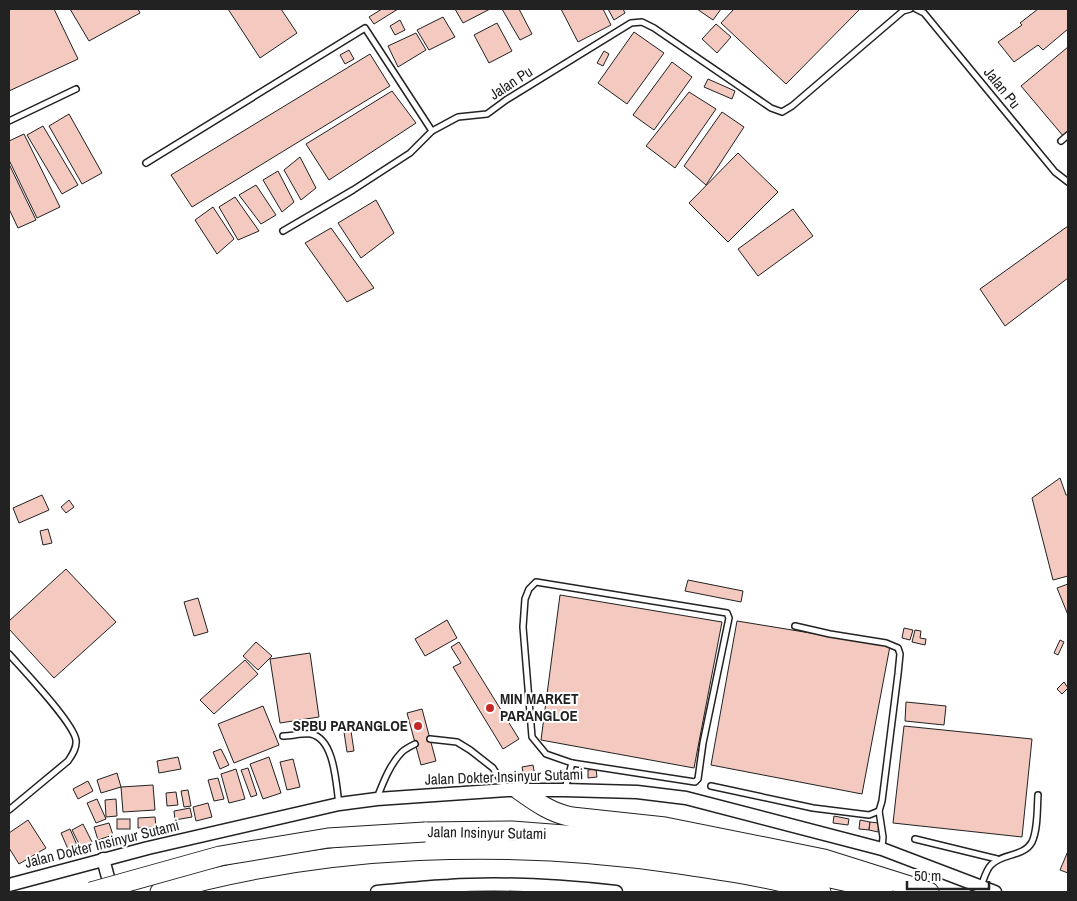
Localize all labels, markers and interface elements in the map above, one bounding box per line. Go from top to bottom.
street label: Jalan Pu [485,61,537,104]
street label: Jalan Pu [979,62,1026,113]
place label: MIN MARKET PARANGLOE [500,688,579,726]
marker: MIN MARKET PARANGLOE [484,702,496,714]
place label: SPBU PARANGLOE [293,715,408,736]
marker: SPBU PARANGLOE [412,720,424,732]
street label: Jalan Dokter Insinyur Sutami [424,763,584,790]
street label: Jalan Dokter Insinyur Sutami [22,814,181,873]
street label: Jalan Insinyur Sutami [427,821,547,844]
scale bar [907,858,990,890]
text: 50 m [914,865,941,886]

